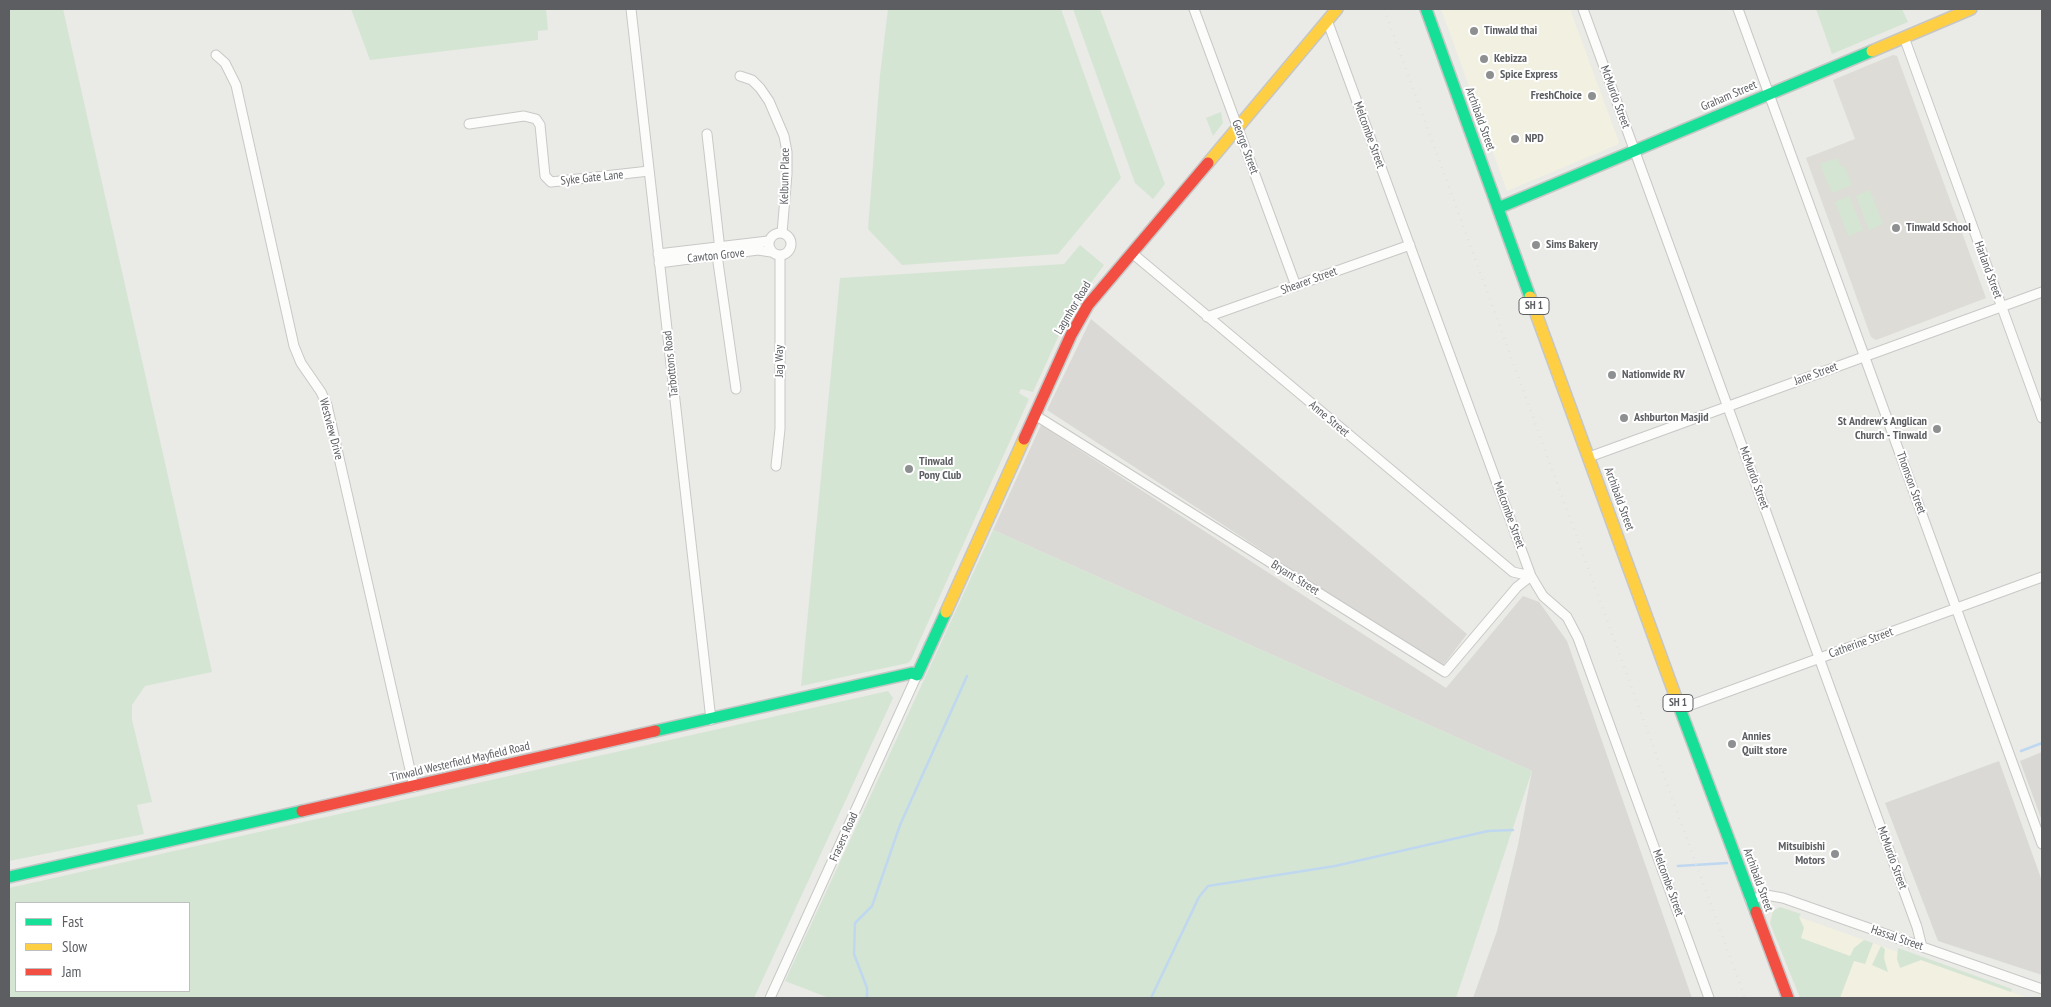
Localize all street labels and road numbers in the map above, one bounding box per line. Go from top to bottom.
street label: McMurdo Street [1597,64,1633,130]
street label: Graham Street [1699,78,1759,114]
street label: Archibald Street [1462,85,1498,153]
street label: Melcombe Street [1350,100,1388,170]
street label: George Street [1229,118,1261,176]
street label: Kelburn Place [777,148,793,204]
street label: Syke Gate Lane [560,168,624,188]
street label: Harland Street [1971,239,2005,301]
street label: Cawton Grove [687,246,745,266]
street label: Shearer Street [1279,264,1339,298]
street label: Lagmhor Road [1052,279,1094,337]
road number: SH 1 [1519,298,1549,314]
street label: Tarbottons Road [660,330,682,398]
street label: Jag Way [773,345,787,377]
street label: Jane Street [1792,359,1840,389]
street label: Westview Drive [316,397,346,461]
street label: Anne Street [1306,398,1352,440]
street label: McMurdo Street [1736,445,1772,511]
street label: Thomson Street [1893,450,1929,516]
street label: Archibald Street [1601,465,1637,533]
street label: Melcombe Street [1490,480,1528,550]
street label: Bryant Street [1268,558,1322,598]
street label: Catherine Street [1827,625,1895,661]
road number: SH 1 [1663,694,1693,711]
street label: Tinwald Westerfield Mayfield Road [389,739,531,785]
street label: Frasers Road [827,810,861,864]
street label: McMurdo Street [1874,825,1910,891]
street label: Archibald Street [1740,846,1776,914]
street label: Melcombe Street [1649,848,1687,918]
street label: Hassal Street [1869,922,1925,954]

